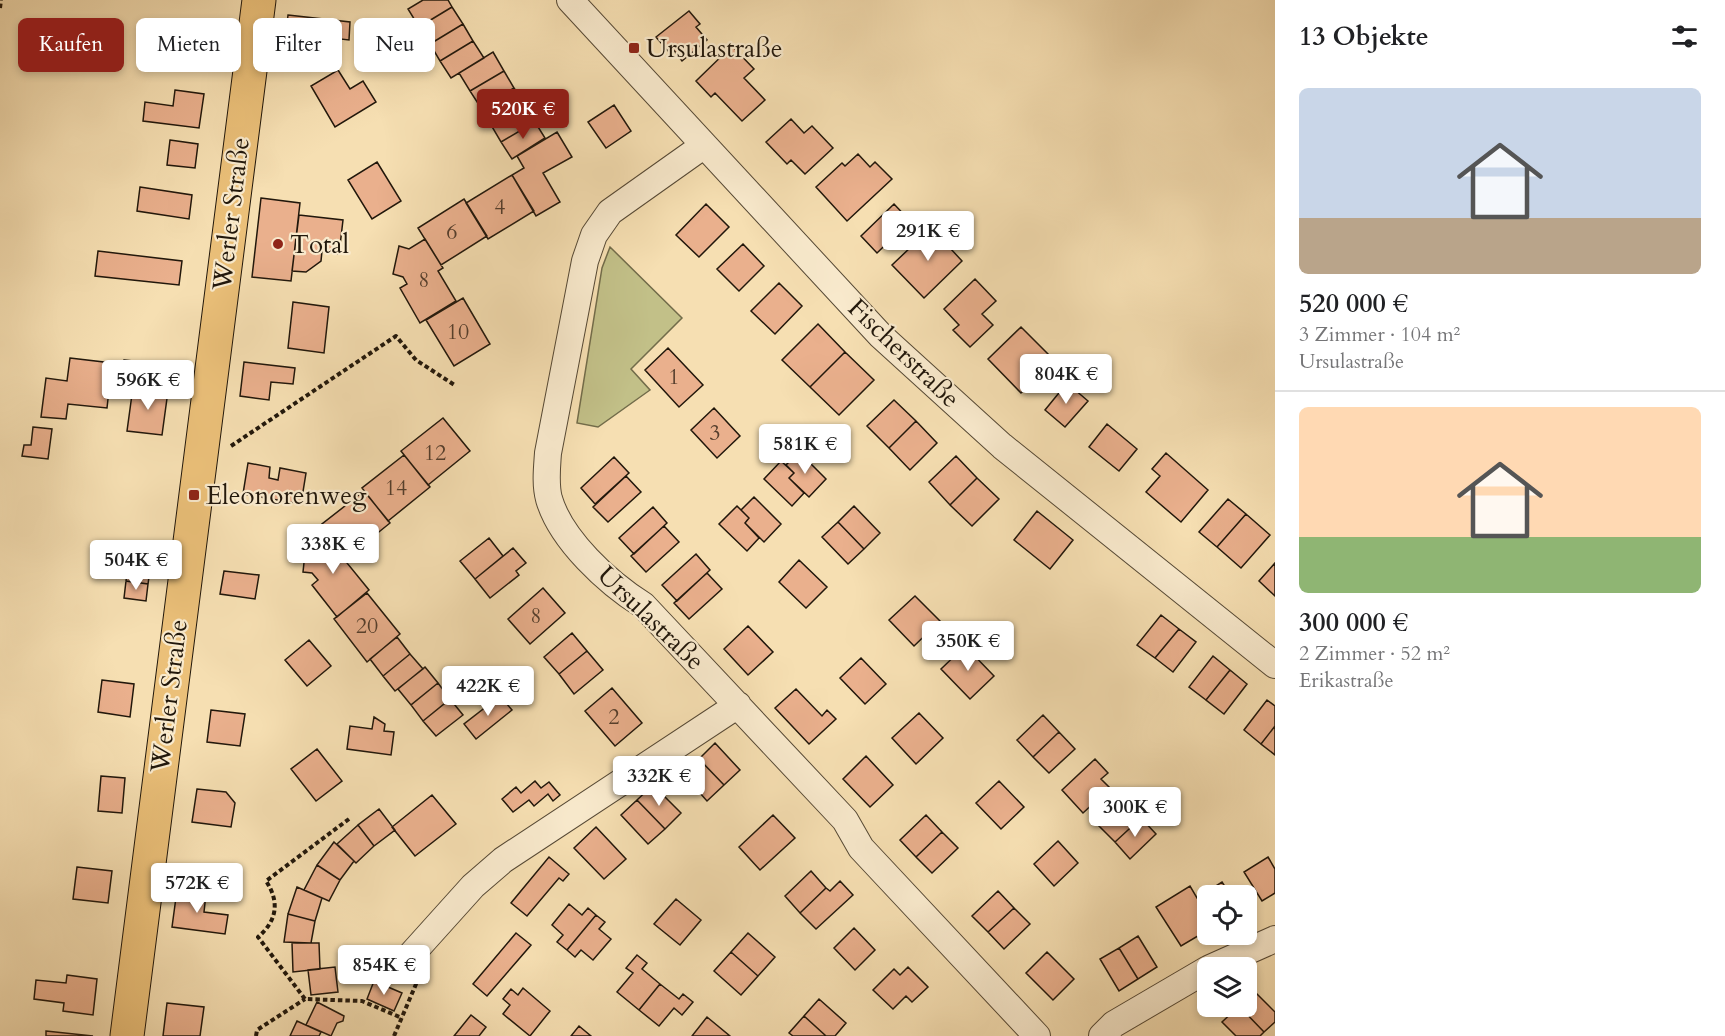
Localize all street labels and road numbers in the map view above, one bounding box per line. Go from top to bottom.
street label: Werler Straße [204,135,258,294]
street label: Fischerstraße [840,291,968,415]
street label: Ursulastraße [590,558,712,678]
street label: Werler Straße [142,617,196,776]

